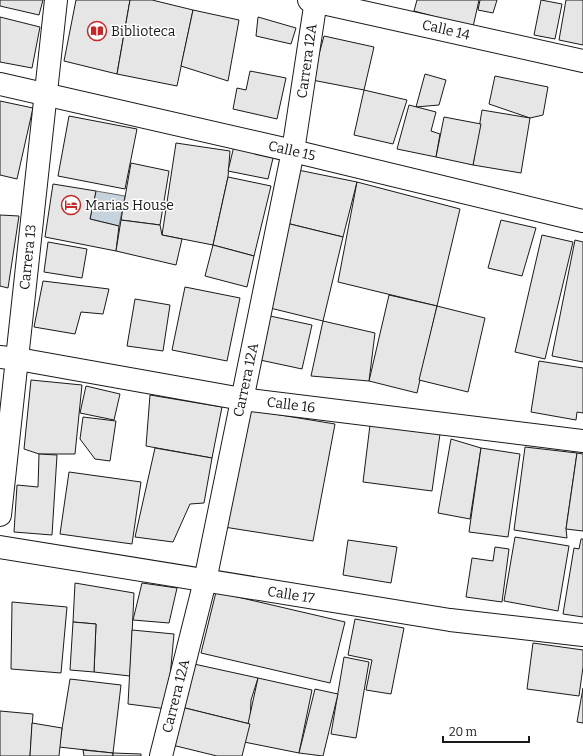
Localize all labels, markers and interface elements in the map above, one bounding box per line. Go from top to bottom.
street label: Calle 14 [420,16,472,44]
library icon: Biblioteca [86,20,108,42]
street label: Carrera 12A [293,22,321,99]
place label: Biblioteca [111,23,176,40]
street label: Calle 15 [267,137,317,165]
hotel icon: Marias House [60,194,82,216]
place label: Marias House [85,197,174,214]
street label: Carrera 13 [16,223,40,291]
street label: Carrera 12A [230,341,262,419]
street label: Calle 16 [266,394,316,416]
street label: Calle 17 [266,583,316,607]
street label: Carrera 12A [159,657,193,735]
scale bar [443,718,529,744]
text: 20 m [449,725,478,739]

